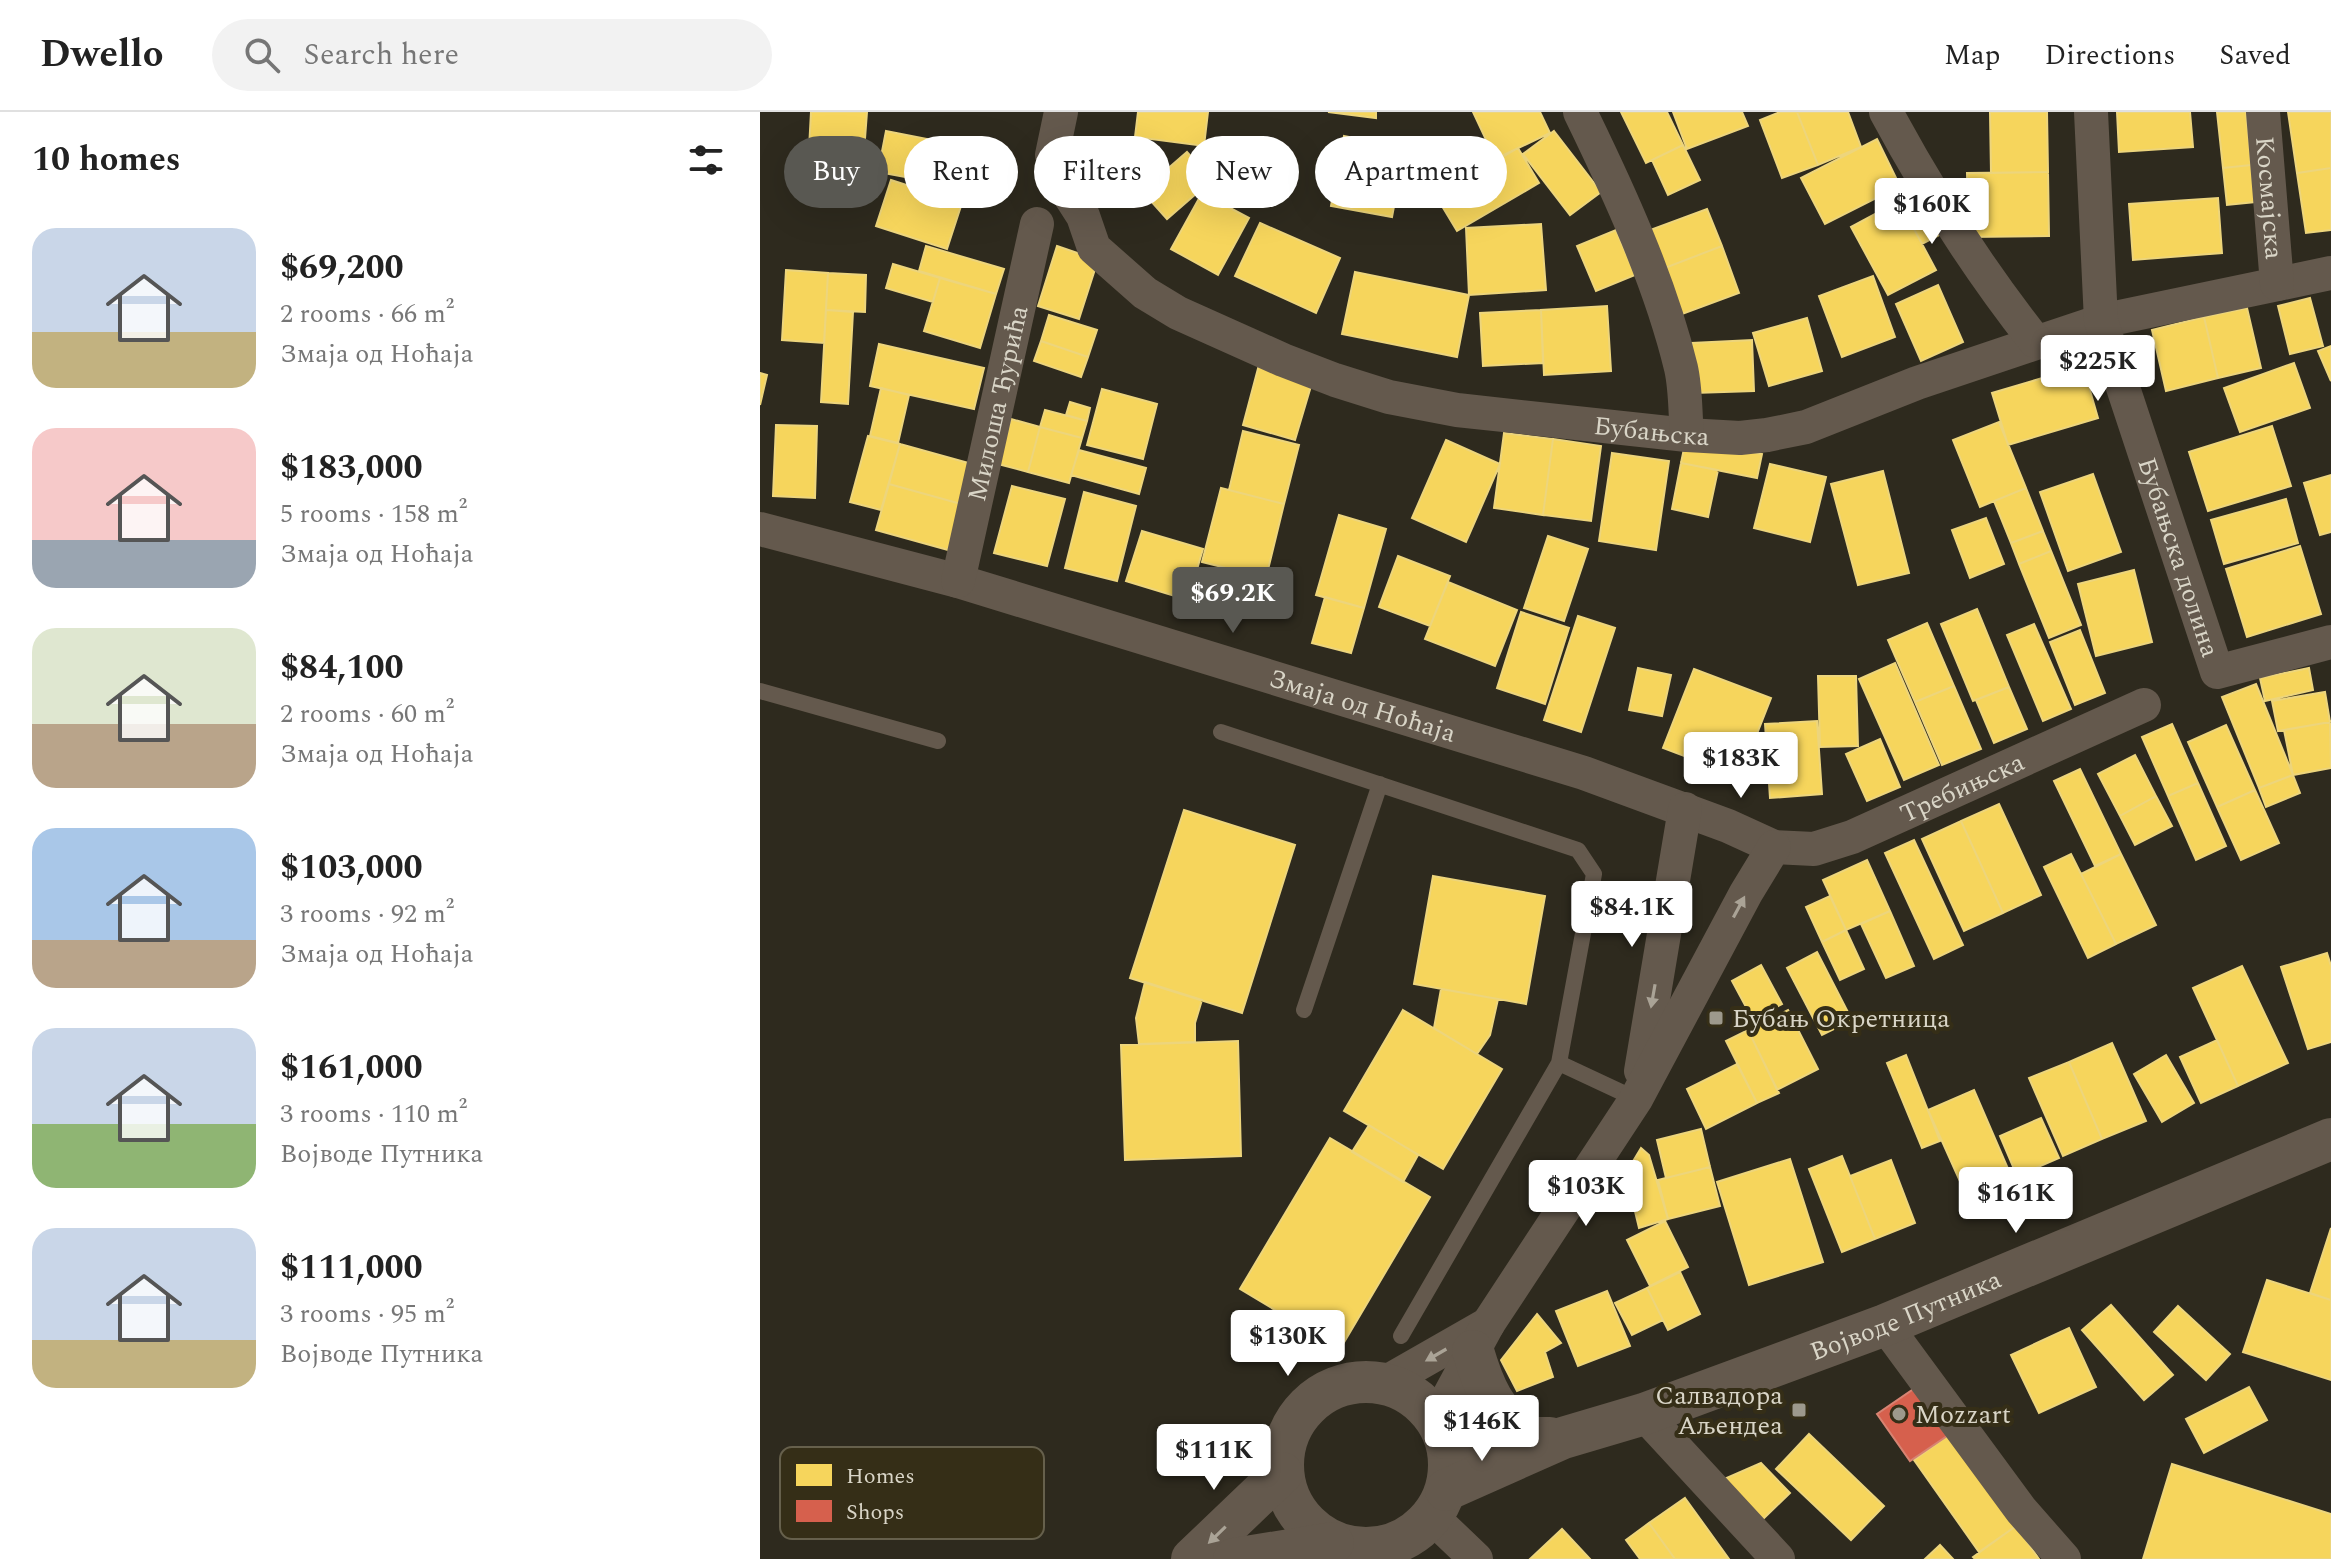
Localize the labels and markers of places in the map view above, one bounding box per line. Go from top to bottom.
pin: $160K [1876,178,1988,246]
pin: $225K [2042,335,2154,403]
pin: $69.2K [1168,567,1298,635]
pin: $183K [1685,732,1797,800]
pin: $84.1K [1567,881,1697,949]
place label: Бубањ Окретница [1732,999,1950,1039]
marker: Бубањ Окретница [1707,1009,1725,1027]
pin: $103K [1530,1160,1642,1228]
pin: $161K [1960,1167,2072,1235]
pin: $130K [1232,1310,1344,1378]
place label: Салвадора Аљендеа [1655,1376,1783,1446]
pin: $146K [1426,1395,1538,1463]
place label: Mozzart [1915,1395,2011,1435]
marker: Салвадора Аљендеа [1790,1401,1808,1419]
marker: Mozzart [1890,1405,1908,1423]
pin: $111K [1158,1424,1270,1492]

